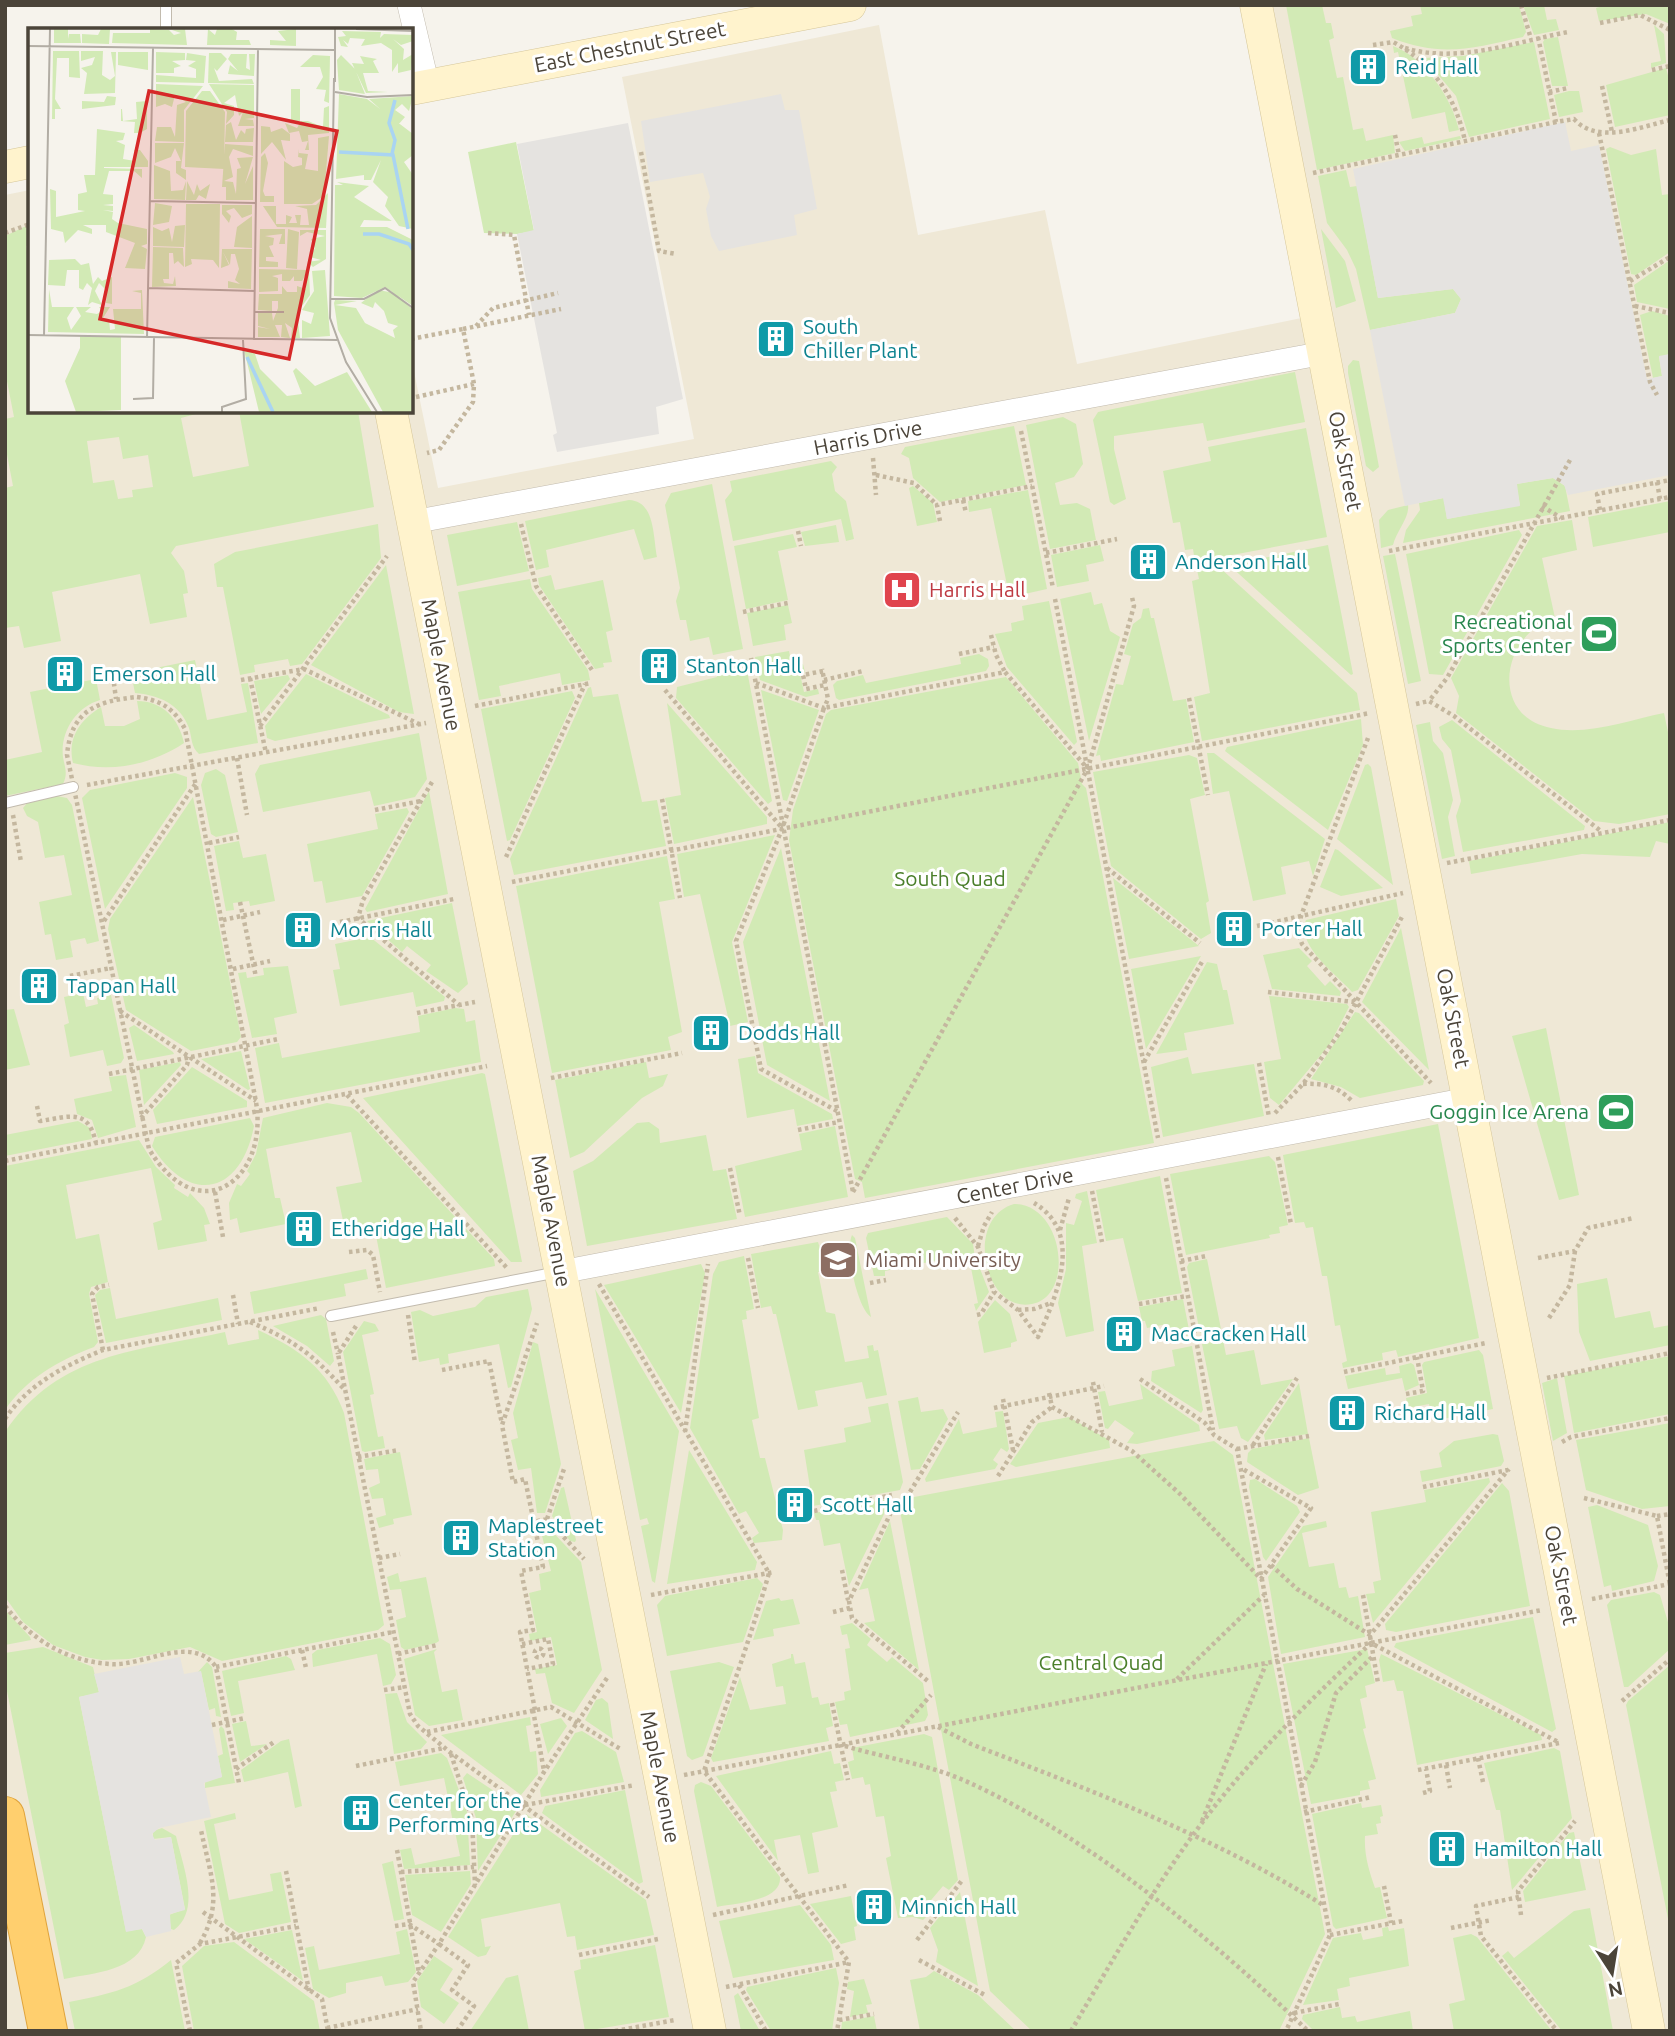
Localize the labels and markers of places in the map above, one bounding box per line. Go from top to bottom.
building icon: Reid Hall [1347,46,1389,88]
place label: Reid Hall [1395,54,1478,78]
place label: South Chiller Plant [803,314,917,362]
building icon: South Chiller Plant [755,318,797,360]
building icon: Anderson Hall [1127,541,1169,583]
place label: Anderson Hall [1175,549,1307,573]
hospital icon: Harris Hall [881,569,923,611]
place label: Harris Hall [929,577,1026,601]
place label: Recreational Sports Center [1442,609,1572,657]
sports icon: Recreational Sports Center [1578,613,1620,655]
building icon: Stanton Hall [638,645,680,687]
building icon: Emerson Hall [44,653,86,695]
place label: Stanton Hall [686,653,802,677]
place label: Emerson Hall [92,661,216,685]
building icon: Porter Hall [1213,908,1255,950]
building icon: Morris Hall [282,909,324,951]
place label: Porter Hall [1261,916,1363,940]
place label: Morris Hall [330,917,432,941]
building icon: Tappan Hall [18,965,60,1007]
place label: Tappan Hall [66,973,176,997]
building icon: Dodds Hall [690,1012,732,1054]
place label: Dodds Hall [738,1020,840,1044]
sports icon: Goggin Ice Arena [1595,1091,1637,1133]
place label: Goggin Ice Arena [1429,1099,1589,1123]
building icon: Etheridge Hall [283,1208,325,1250]
place label: Etheridge Hall [331,1216,465,1240]
school or university icon: Miami University [817,1239,859,1281]
place label: Miami University [865,1247,1021,1271]
building icon: MacCracken Hall [1103,1313,1145,1355]
place label: MacCracken Hall [1151,1321,1306,1345]
building icon: Richard Hall [1326,1392,1368,1434]
place label: Richard Hall [1374,1400,1486,1424]
building icon: Scott Hall [774,1484,816,1526]
place label: Scott Hall [822,1492,913,1516]
place label: Maplestreet Station [488,1513,603,1561]
building icon: Maplestreet Station [440,1517,482,1559]
place label: Center for the Performing Arts [388,1788,539,1836]
building icon: Center for the Performing Arts [340,1792,382,1834]
building icon: Hamilton Hall [1426,1828,1468,1870]
place label: Hamilton Hall [1474,1836,1602,1860]
building icon: Minnich Hall [853,1886,895,1928]
place label: Minnich Hall [901,1894,1016,1918]

